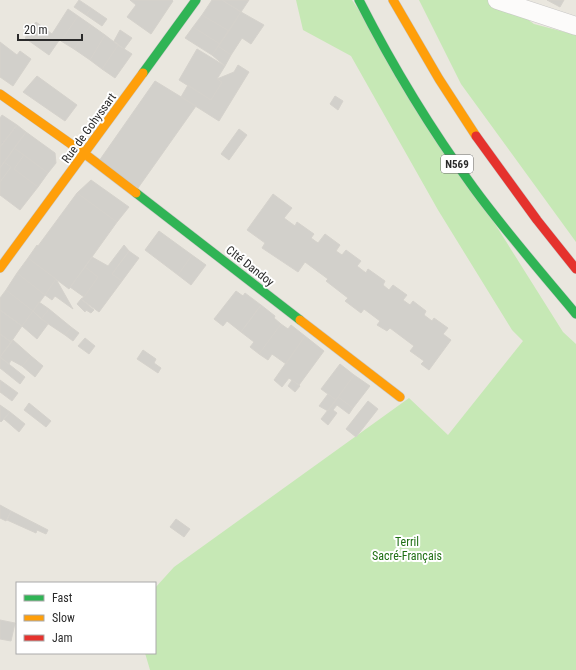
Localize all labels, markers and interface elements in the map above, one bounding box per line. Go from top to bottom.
scale bar [18,16,82,42]
text: 20 m [24,23,48,37]
street label: Rue de Gohyssart [59,90,119,166]
road number: N569 [441,155,473,173]
street label: CIté Dandoy [223,243,277,289]
park label: Terril Sacré-Français [372,535,442,563]
legend [16,582,156,654]
text: Fast [52,591,73,605]
text: Slow [52,611,75,625]
text: Jam [52,631,73,645]

